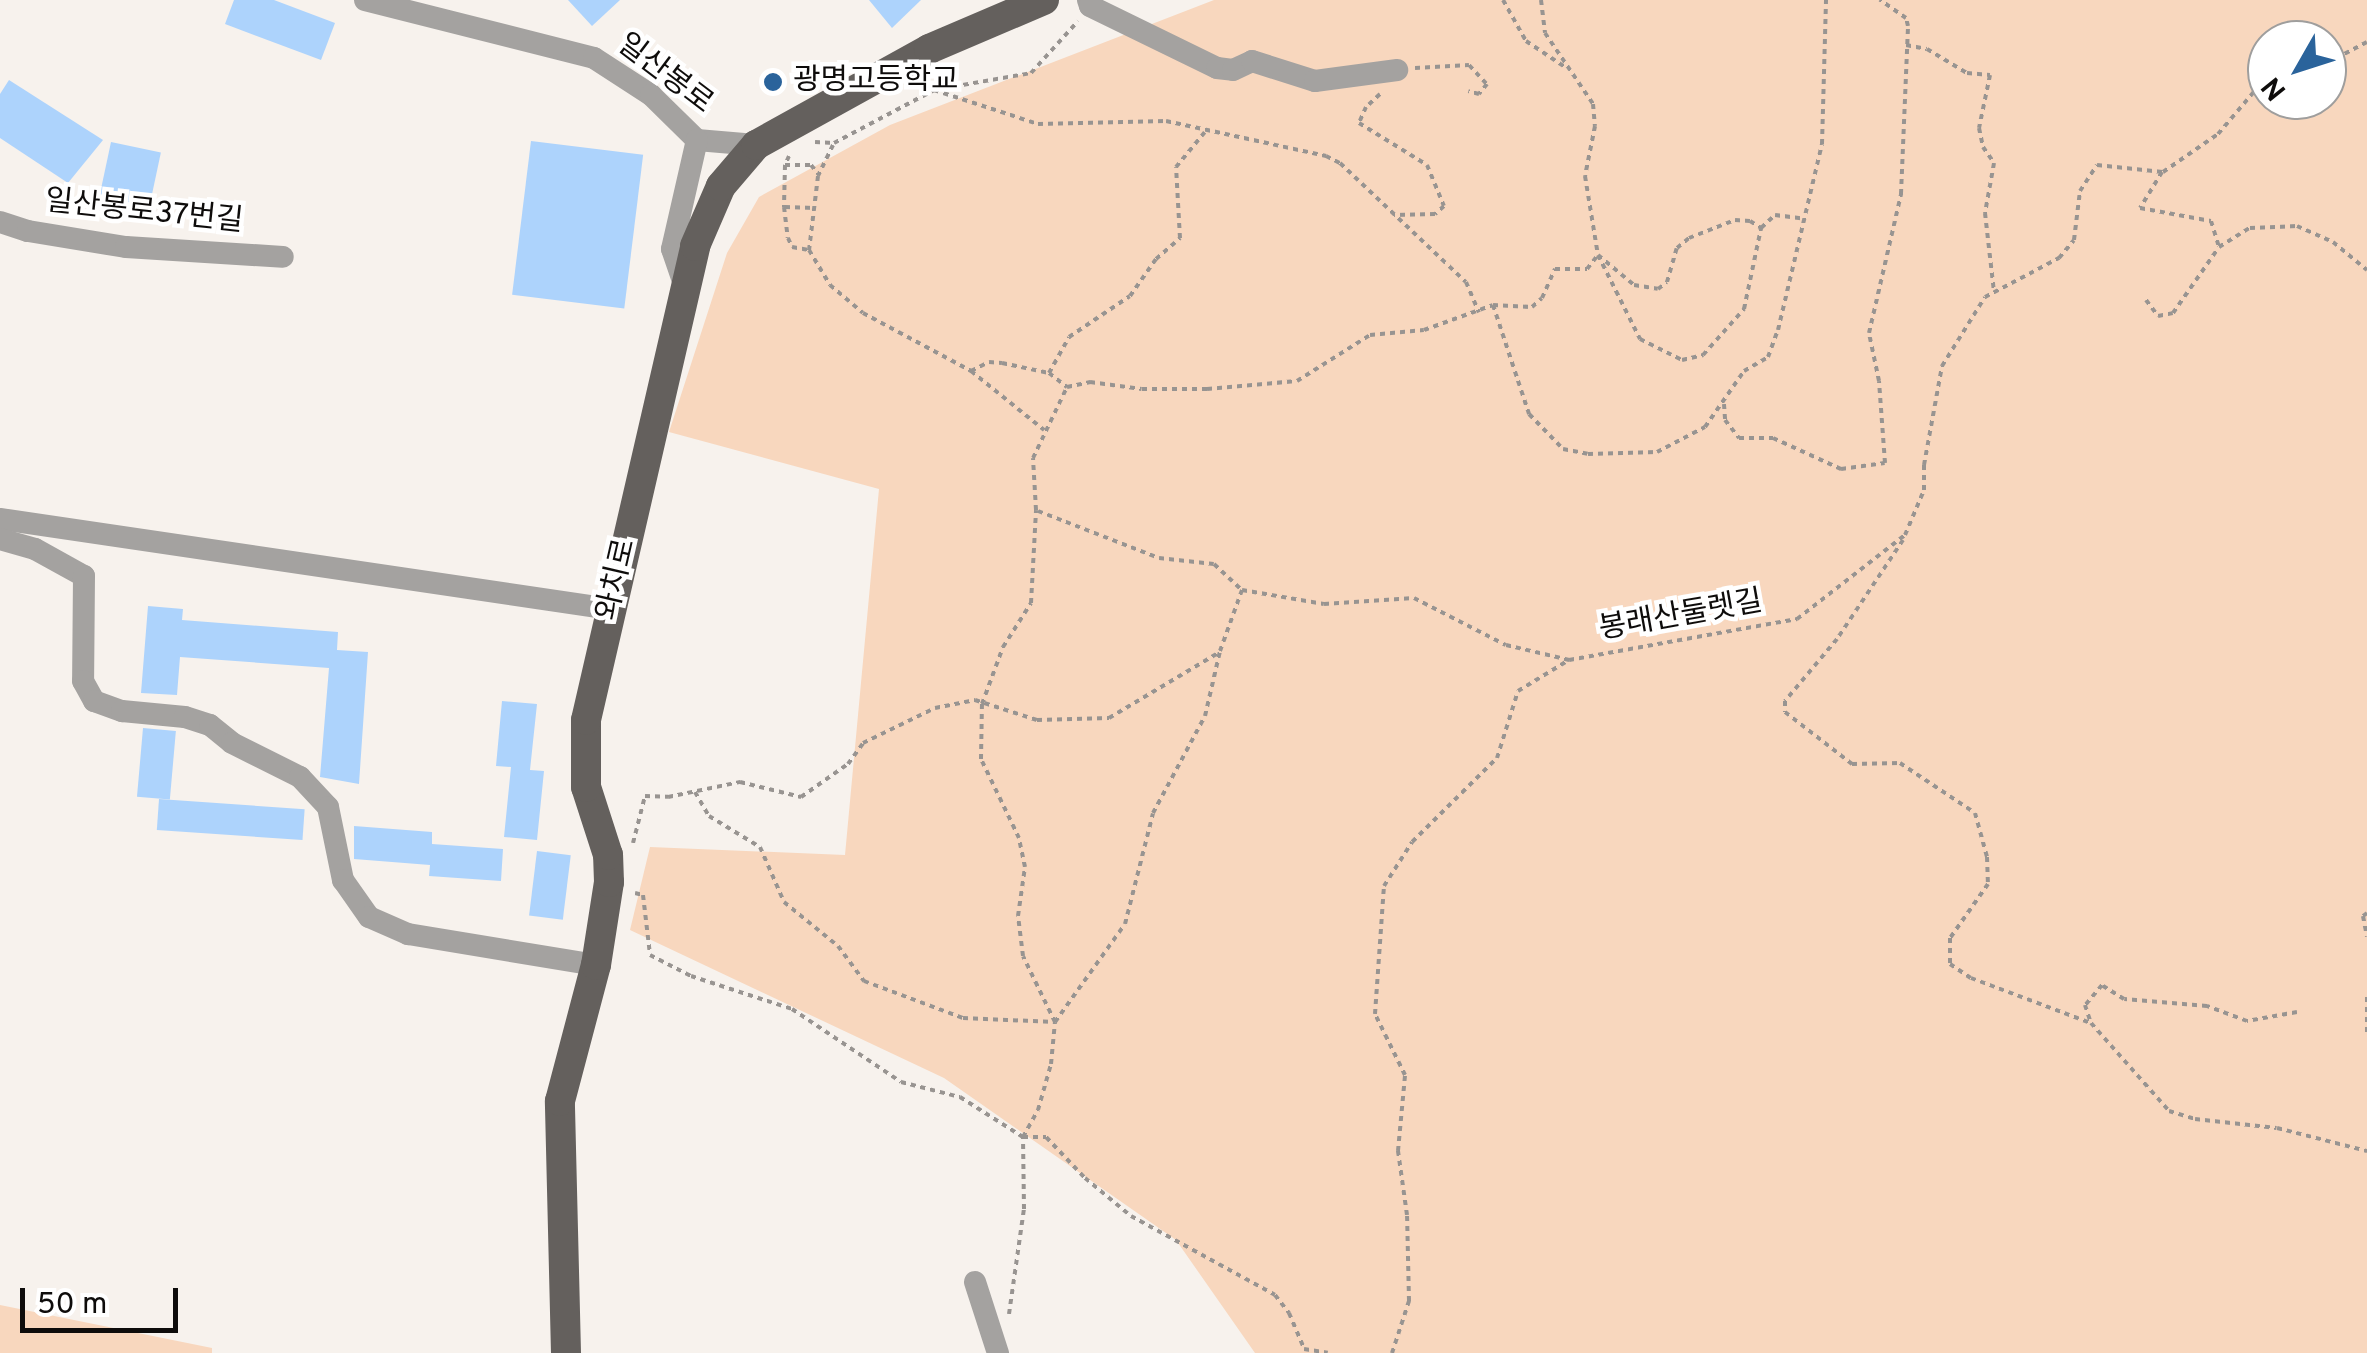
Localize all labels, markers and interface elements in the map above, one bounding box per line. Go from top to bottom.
north arrow [2247,20,2347,120]
street label: 일산봉로 [609,27,719,123]
place label: 광명고등학교 [793,64,959,100]
text: N [2255,68,2296,107]
marker: 광명고등학교 [762,71,784,93]
street label: 일산봉로37번길 [43,185,245,241]
street label: 와치로 [591,536,645,624]
street label: 봉래산둘렛길 [1596,585,1766,649]
scale bar [25,1268,182,1330]
text: 50 m [37,1287,107,1324]

